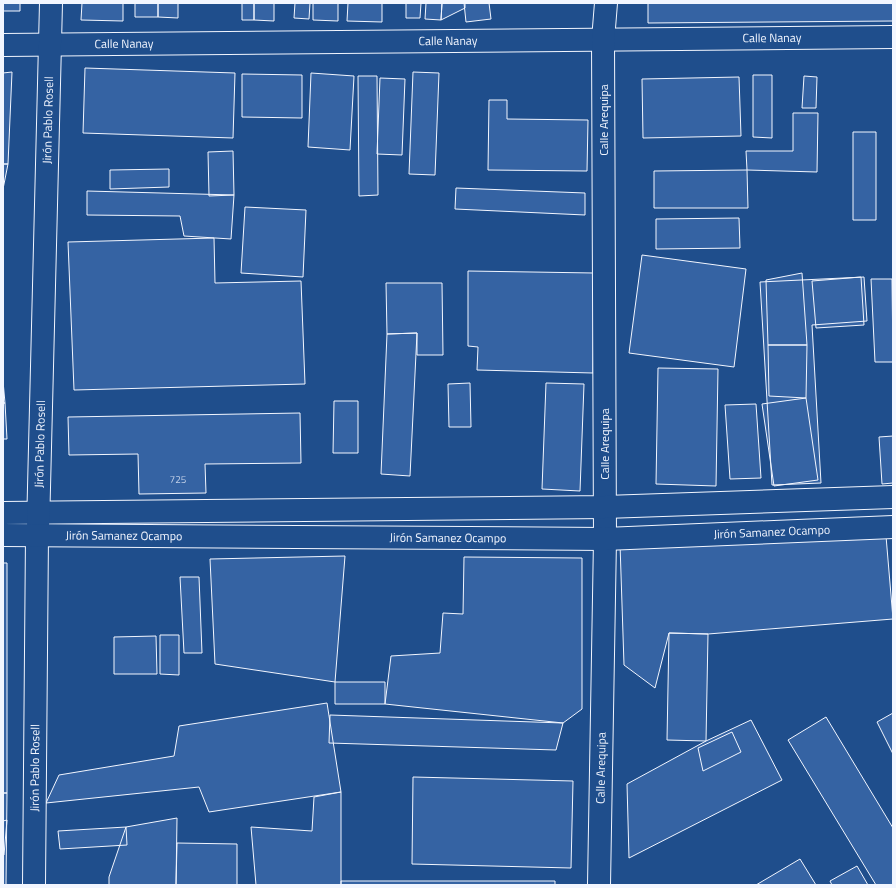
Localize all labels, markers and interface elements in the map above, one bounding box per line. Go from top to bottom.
street label: Calle Nanay [742,28,802,47]
street label: Calle Nanay [418,31,478,50]
street label: Calle Nanay [94,34,154,53]
street label: Jirón Pablo Rosell [37,76,58,164]
street label: Calle Arequipa [594,84,613,156]
street label: Jirón Pablo Rosell [29,400,50,488]
street label: Calle Arequipa [595,408,614,480]
house number: 725 [170,472,187,487]
street label: Jirón Samanez Ocampo [713,520,831,543]
street label: Jirón Samanez Ocampo [66,525,182,545]
street label: Jirón Samanez Ocampo [390,528,506,547]
street label: Jirón Pablo Rosell [25,724,44,812]
street label: Calle Arequipa [590,732,611,804]

